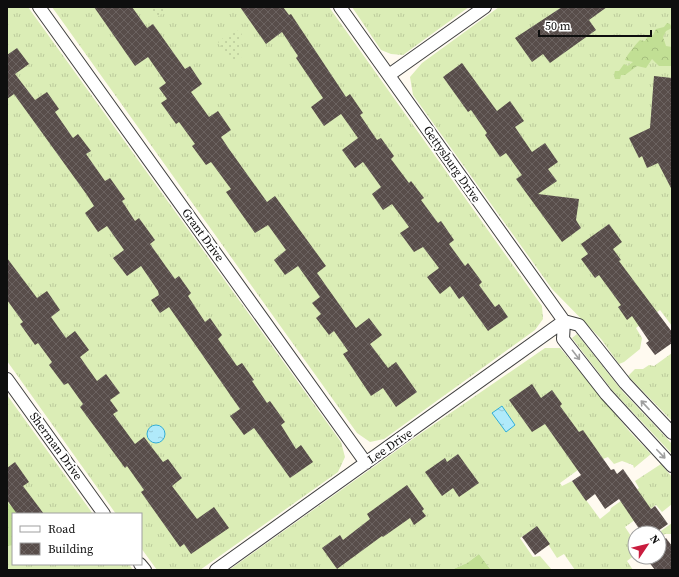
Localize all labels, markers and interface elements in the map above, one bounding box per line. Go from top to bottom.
scale bar [539,12,651,38]
text: 50 m [545,18,571,34]
street label: Gettysburg Drive [420,123,484,205]
street label: Grant Drive [178,205,228,265]
one-way arrow [571,350,580,361]
one-way arrow [641,400,650,410]
street label: Sherman Drive [26,409,86,483]
street label: Lee Drive [364,425,416,467]
one-way arrow [656,449,665,459]
legend [12,513,142,565]
text: Road [48,521,75,537]
north arrow [627,525,667,565]
text: N [646,532,663,547]
text: Building [48,541,93,557]

